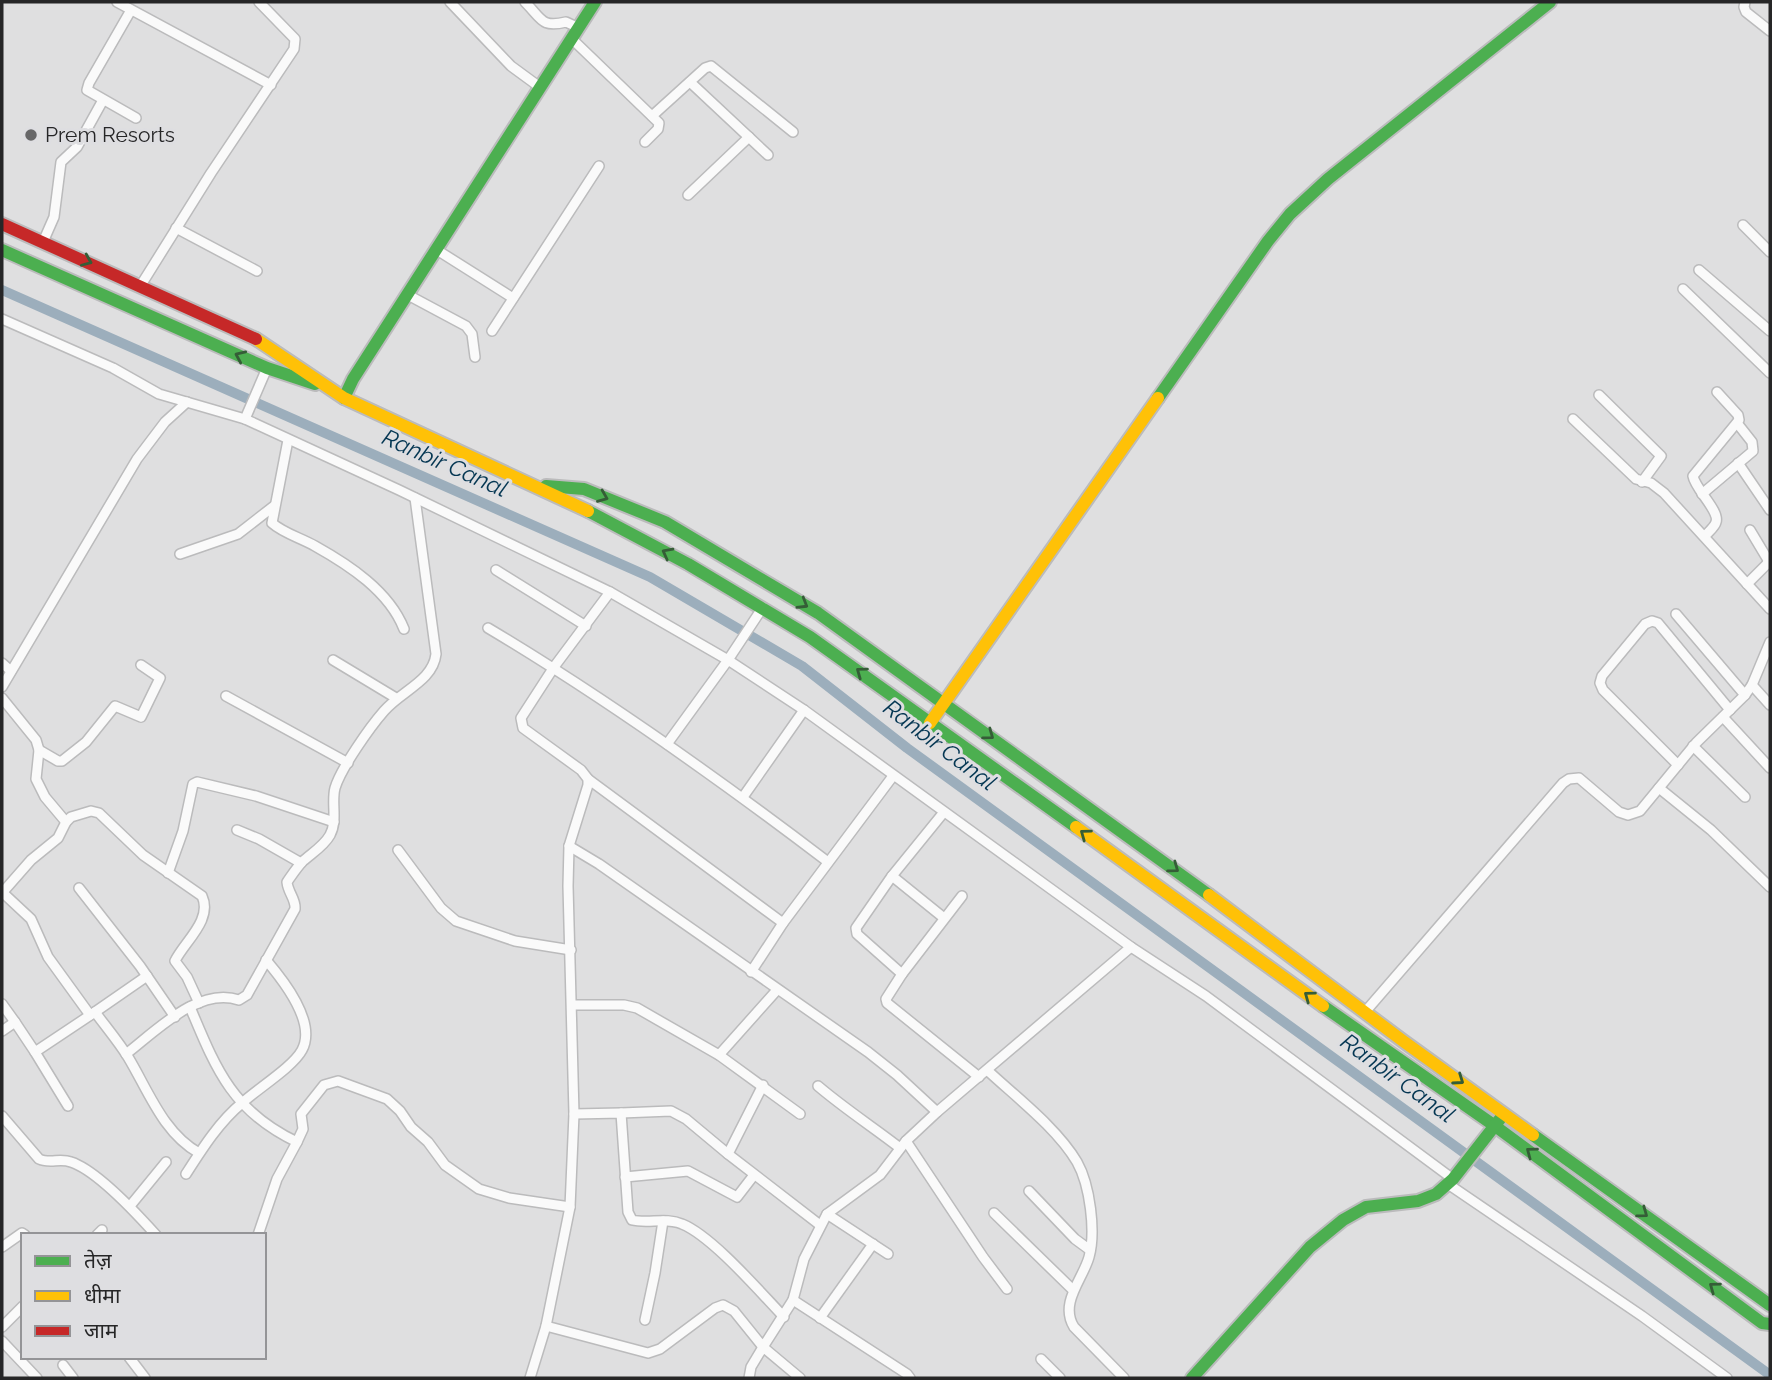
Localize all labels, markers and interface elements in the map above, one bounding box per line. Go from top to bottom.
place label: Prem Resorts [45,122,175,147]
marker: Prem Resorts [23,127,39,143]
one-way arrow [80,252,92,266]
one-way arrow [235,350,247,364]
water label: Ranbir Canal [379,423,512,502]
one-way arrow [597,488,609,502]
one-way arrow [662,548,674,561]
one-way arrow [796,596,809,609]
one-way arrow [856,667,869,680]
water label: Ranbir Canal [879,694,1002,796]
one-way arrow [981,727,994,739]
one-way arrow [1080,830,1093,842]
one-way arrow [1166,860,1179,872]
one-way arrow [1304,992,1317,1004]
water label: Ranbir Canal [1336,1027,1460,1128]
one-way arrow [1451,1072,1464,1084]
one-way arrow [1526,1148,1538,1160]
one-way arrow [1635,1205,1648,1218]
legend [21,1233,266,1359]
text: तेज़ [84,1248,112,1273]
text: धीमा [84,1283,121,1308]
one-way arrow [1709,1283,1722,1295]
text: जाम [84,1318,118,1343]

